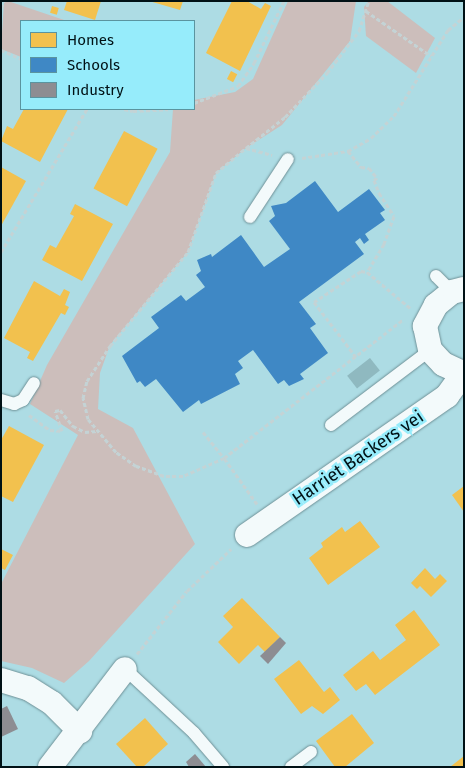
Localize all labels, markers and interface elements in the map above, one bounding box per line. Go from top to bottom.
legend [20,20,195,110]
text: Homes [67,31,114,49]
text: Schools [67,56,120,74]
text: Industry [67,81,124,99]
street label: Harriet Backers vei [288,406,428,510]

